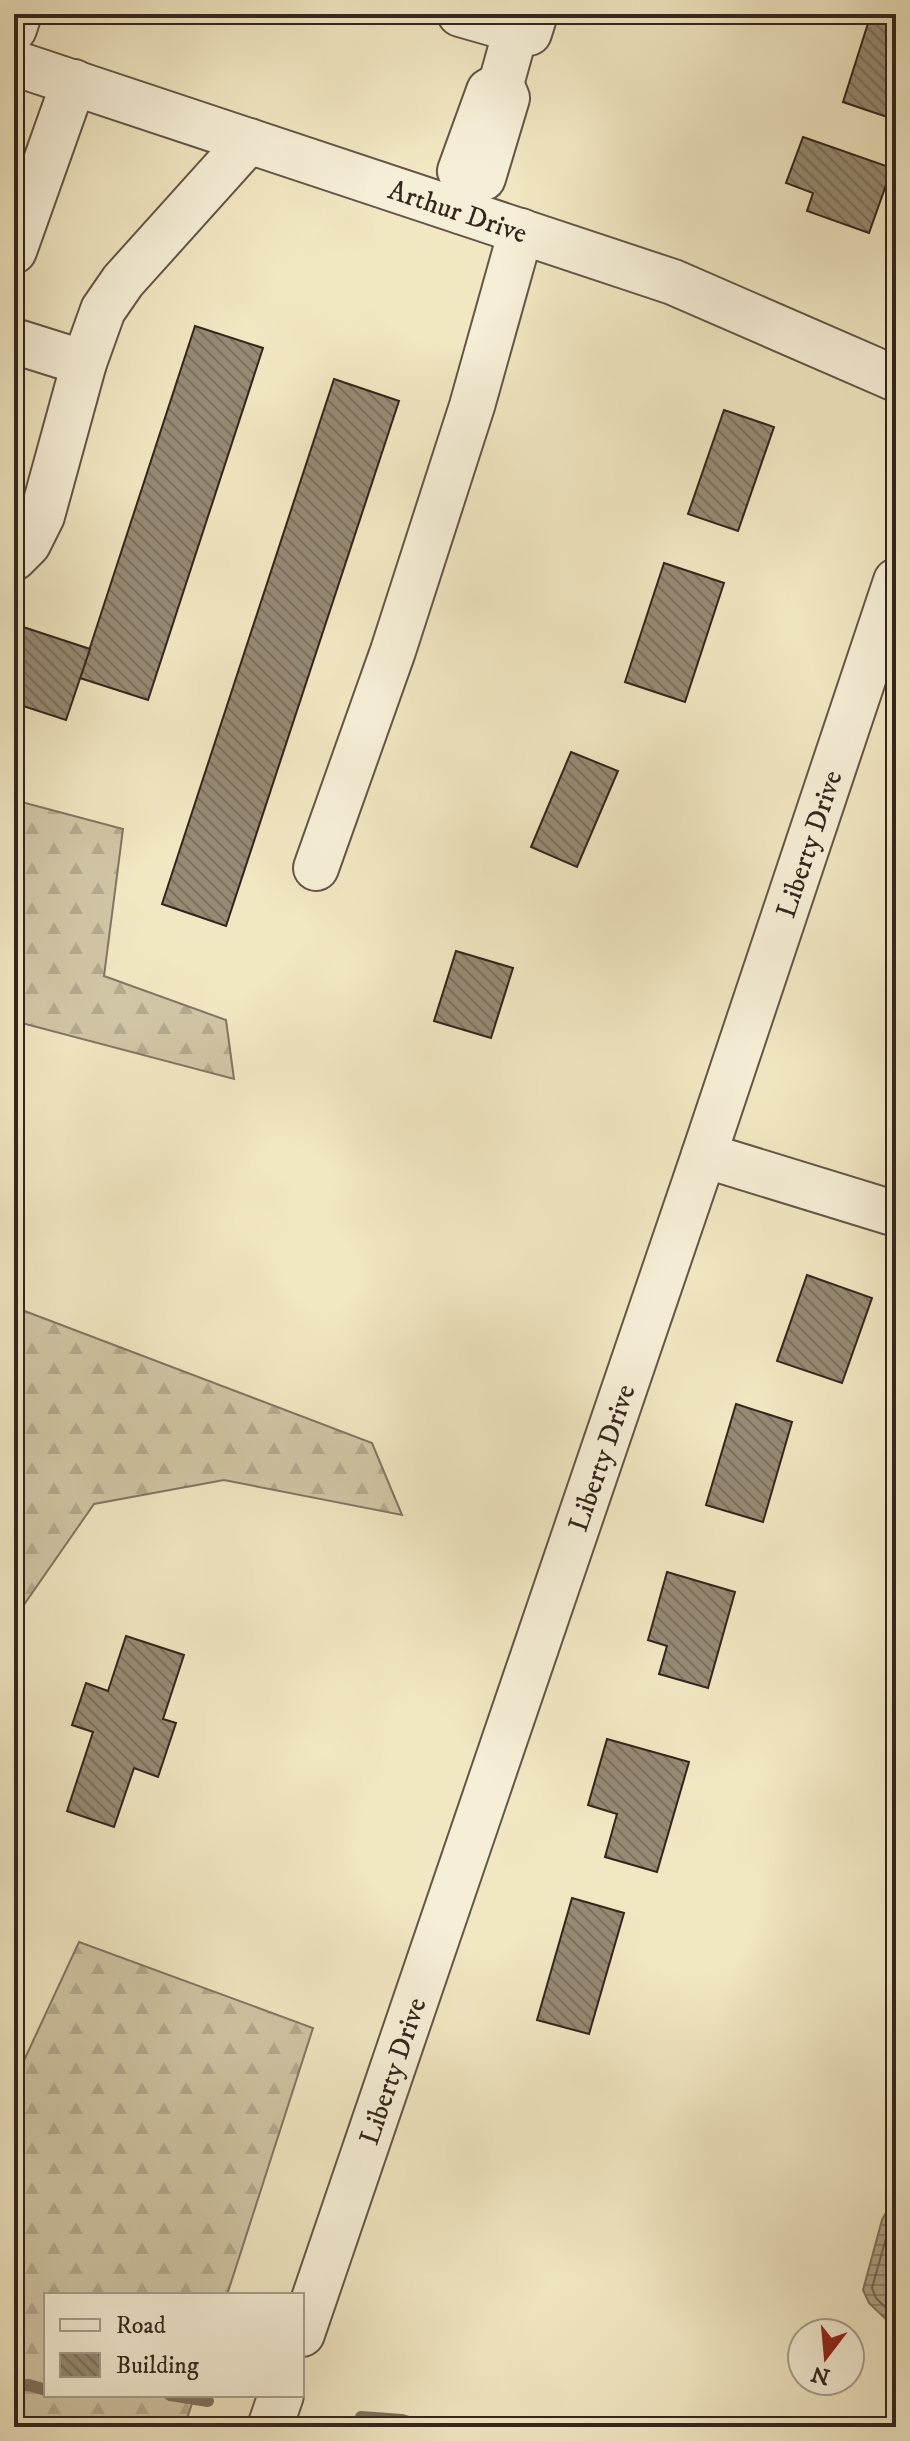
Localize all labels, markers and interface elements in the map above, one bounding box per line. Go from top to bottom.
street label: Arthur Drive [384,173,532,251]
street label: Liberty Drive [769,766,850,922]
street label: Liberty Drive [561,1380,644,1536]
street label: Liberty Drive [352,1993,434,2150]
legend [44,2293,304,2397]
text: Road [116,2311,166,2341]
north arrow [786,2317,866,2397]
text: Building [116,2351,199,2381]
text: N [808,2359,833,2390]

